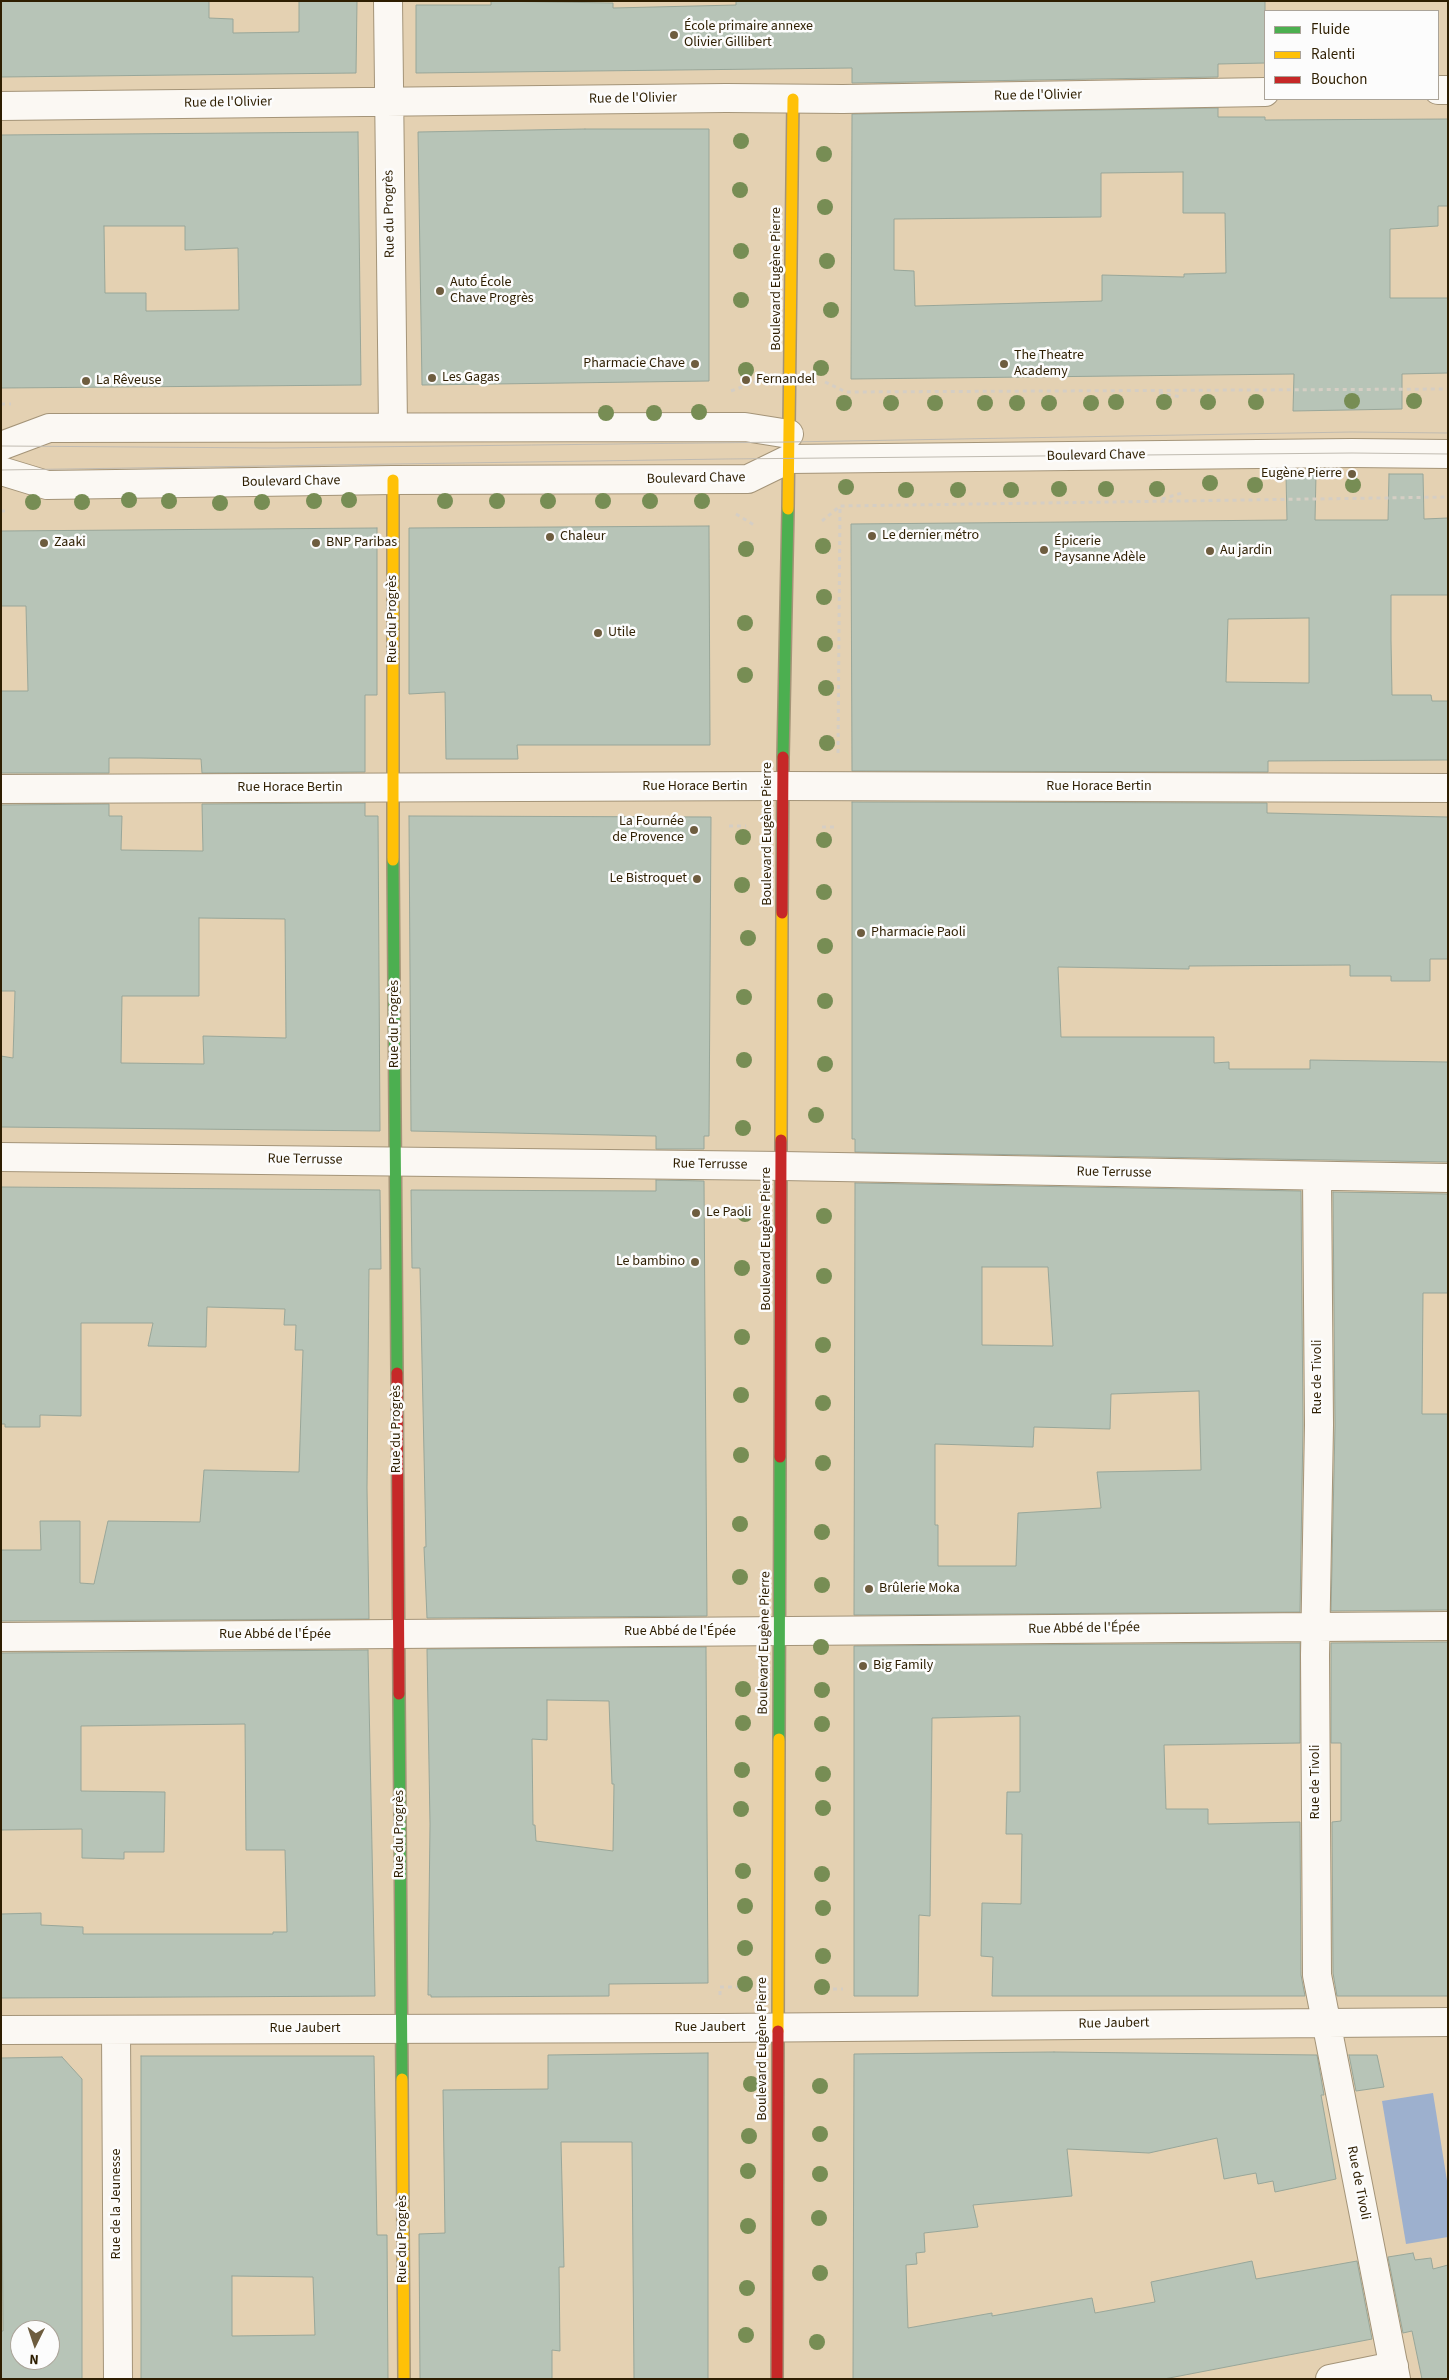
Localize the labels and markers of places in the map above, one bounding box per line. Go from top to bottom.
place label: École primaire annexe Olivier Gillibert [684,19,813,52]
marker: École primaire annexe Olivier Gillibert [668,29,680,41]
place label: Auto École Chave Progrès [450,275,534,308]
marker: Auto École Chave Progrès [434,285,446,297]
place label: The Theatre Academy [1014,348,1084,381]
place label: Pharmacie Chave [583,356,685,372]
marker: Pharmacie Chave [689,358,701,370]
marker: The Theatre Academy [998,358,1010,370]
place label: Les Gagas [442,370,500,386]
marker: Les Gagas [426,372,438,384]
place label: Fernandel [756,372,815,388]
place label: La Rêveuse [96,373,161,389]
marker: Fernandel [740,374,752,386]
marker: La Rêveuse [80,375,92,387]
place label: Eugène Pierre [1261,466,1342,482]
marker: Eugène Pierre [1346,468,1358,480]
place label: Le dernier métro [882,528,979,544]
place label: Chaleur [560,529,606,545]
marker: Le dernier métro [866,530,878,542]
marker: Chaleur [544,531,556,543]
place label: Épicerie Paysanne Adèle [1054,534,1146,566]
place label: Zaaki [54,535,86,551]
place label: BNP Paribas [326,535,397,551]
marker: Zaaki [38,537,50,549]
marker: BNP Paribas [310,537,322,549]
place label: Au jardin [1220,543,1272,559]
marker: Épicerie Paysanne Adèle [1038,544,1050,556]
marker: Au jardin [1204,545,1216,557]
place label: Utile [608,625,636,641]
marker: Utile [592,627,604,639]
place label: La Fournée de Provence [612,814,684,846]
marker: La Fournée de Provence [688,824,700,836]
place label: Le Bistroquet [609,871,687,887]
marker: Le Bistroquet [691,873,703,885]
place label: Pharmacie Paoli [871,925,966,941]
marker: Pharmacie Paoli [855,927,867,939]
place label: Le Paoli [706,1205,751,1221]
marker: Le Paoli [690,1207,702,1219]
place label: Le bambino [616,1254,685,1270]
marker: Le bambino [689,1256,701,1268]
place label: Brûlerie Moka [879,1581,960,1597]
marker: Brûlerie Moka [863,1583,875,1595]
place label: Big Family [873,1658,933,1674]
marker: Big Family [857,1660,869,1672]

